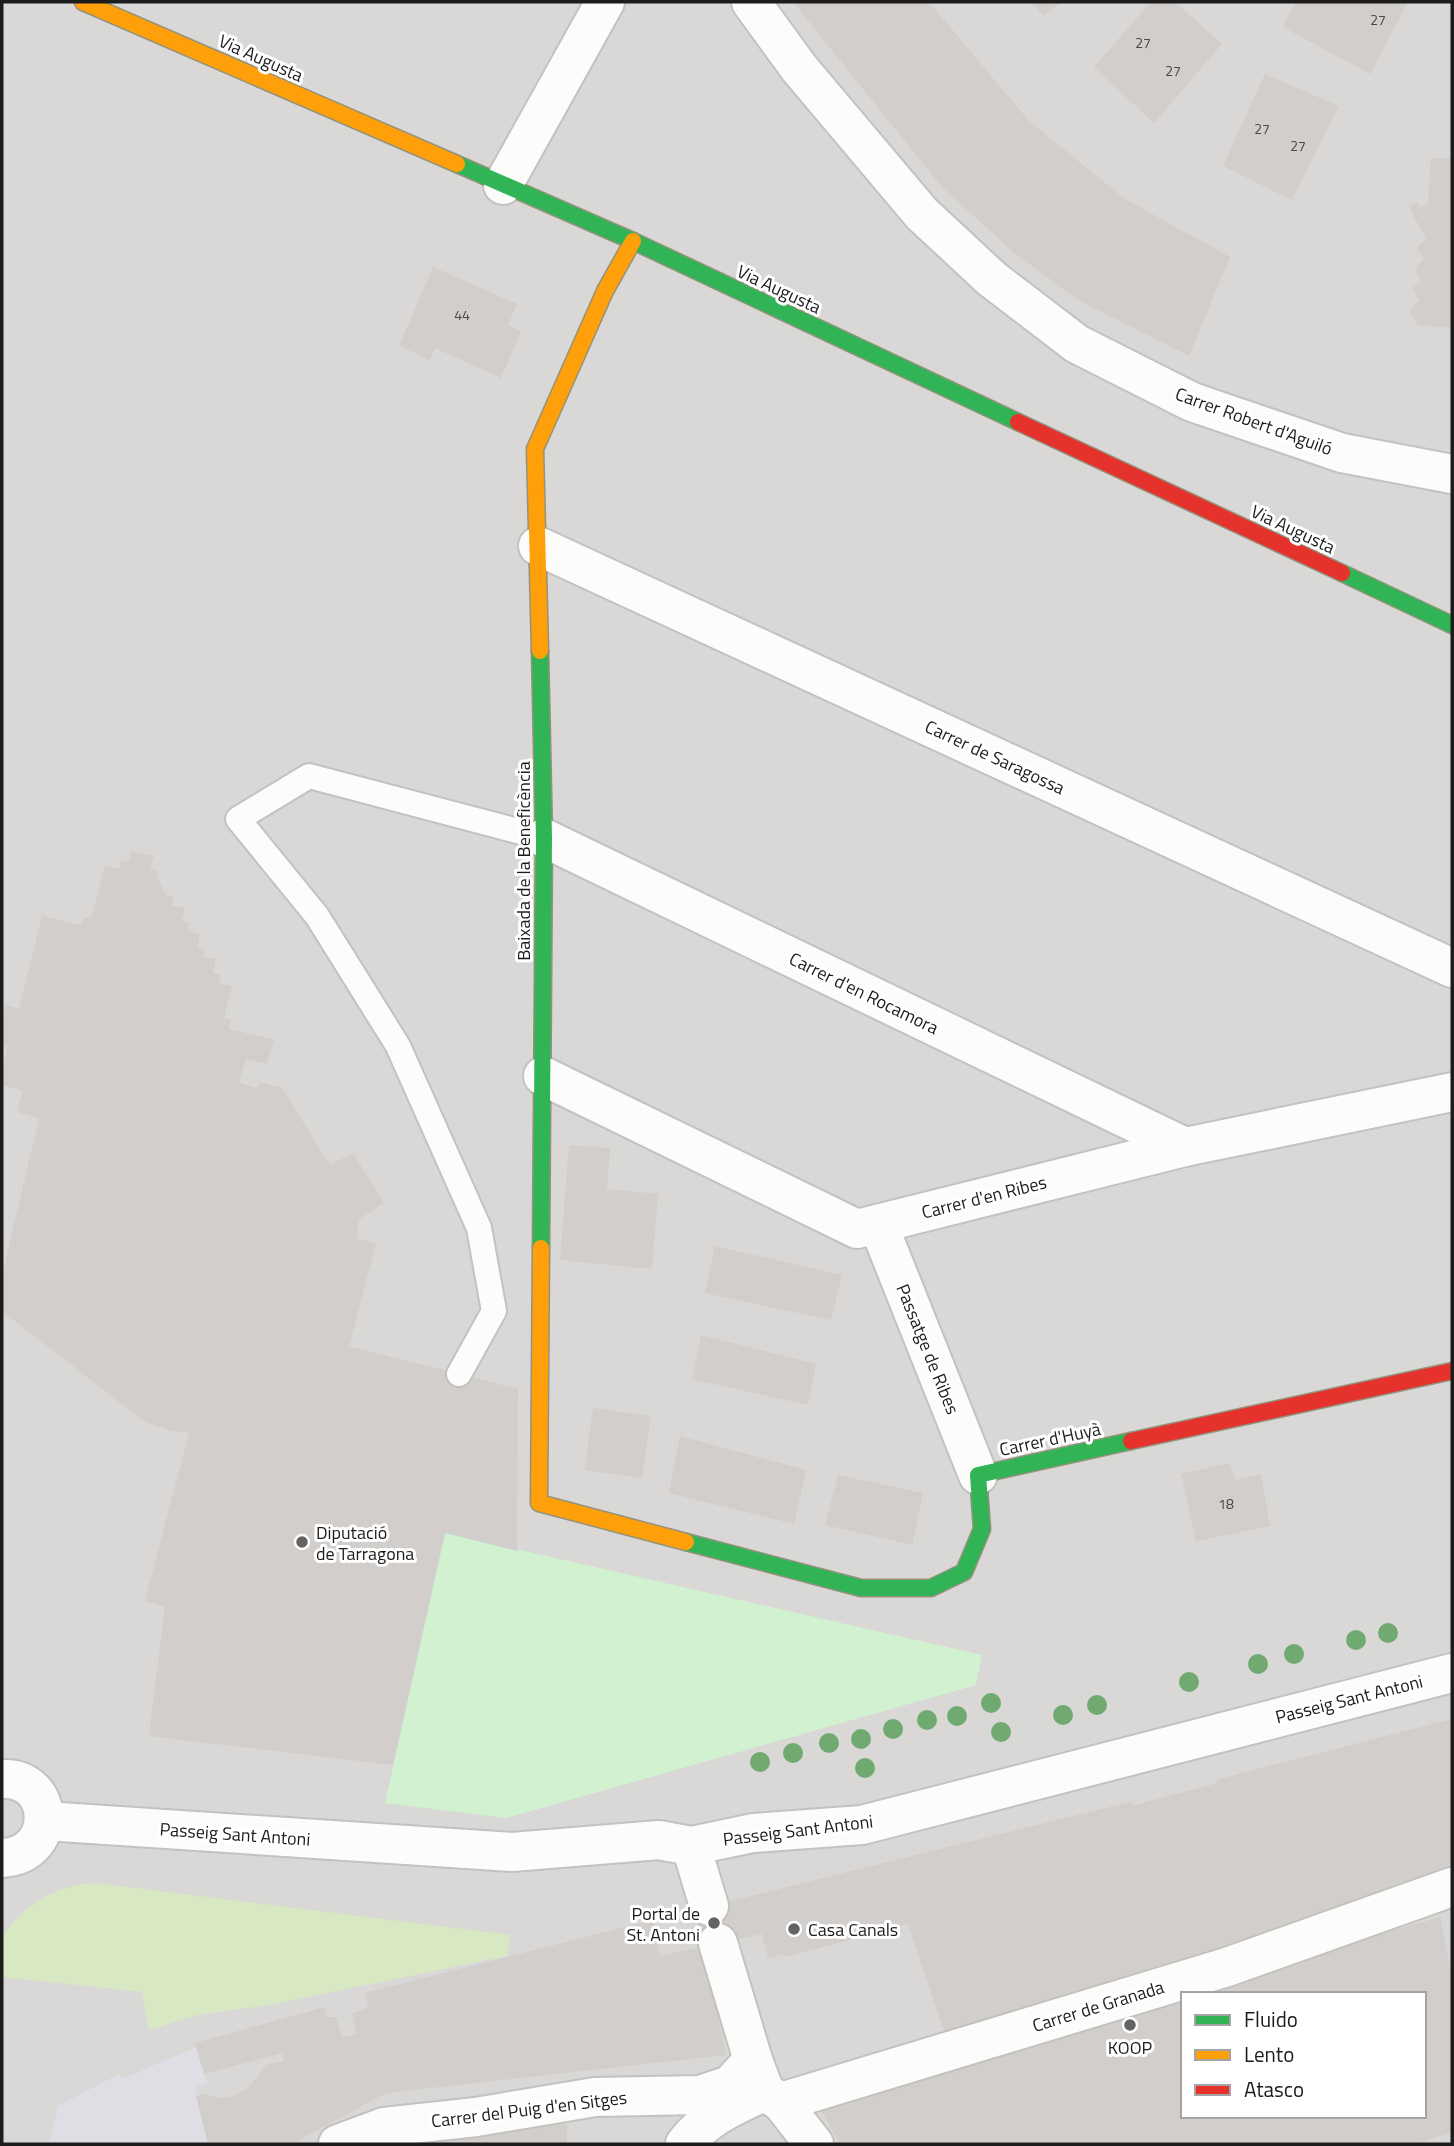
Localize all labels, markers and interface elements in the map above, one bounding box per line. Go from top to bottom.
house number: 27 [1370,9,1386,30]
street label: Via Augusta [214,27,308,89]
house number: 27 [1135,32,1151,53]
house number: 27 [1165,60,1181,81]
house number: 27 [1254,118,1270,139]
house number: 27 [1290,135,1306,156]
street label: Via Augusta [732,258,826,320]
house number: 44 [454,304,470,325]
street label: Carrer Robert d'Aguiló [1172,380,1336,462]
street label: Via Augusta [1246,498,1340,560]
street label: Carrer de Saragossa [921,713,1069,801]
street label: Baixada de la Beneficència [510,761,537,961]
street label: Carrer d'en Rocamora [785,945,943,1041]
street label: Carrer d'en Ribes [919,1168,1049,1226]
street label: Passatge de Ribes [890,1280,966,1418]
street label: Carrer d'Huyà [997,1415,1103,1463]
house number: 18 [1218,1493,1234,1514]
place label: Diputació de Tarragona [316,1519,414,1567]
marker: Diputació de Tarragona [294,1534,310,1550]
street label: Passeig Sant Antoni [1272,1668,1426,1730]
street label: Passeig Sant Antoni [721,1807,875,1853]
street label: Passeig Sant Antoni [159,1815,311,1853]
place label: Portal de St. Antoni [626,1900,700,1948]
marker: Portal de St. Antoni [706,1915,722,1931]
place label: Casa Canals [808,1916,898,1943]
marker: Casa Canals [786,1921,802,1937]
street label: Carrer de Granada [1029,1973,1167,2039]
legend [1181,1992,1426,2118]
text: Fluido [1244,2003,1298,2035]
marker: KOOP [1122,2017,1138,2033]
place label: KOOP [1108,2034,1153,2061]
text: Lento [1244,2038,1294,2070]
text: Atasco [1244,2073,1304,2105]
street label: Carrer del Puig d'en Sitges [430,2084,628,2134]

